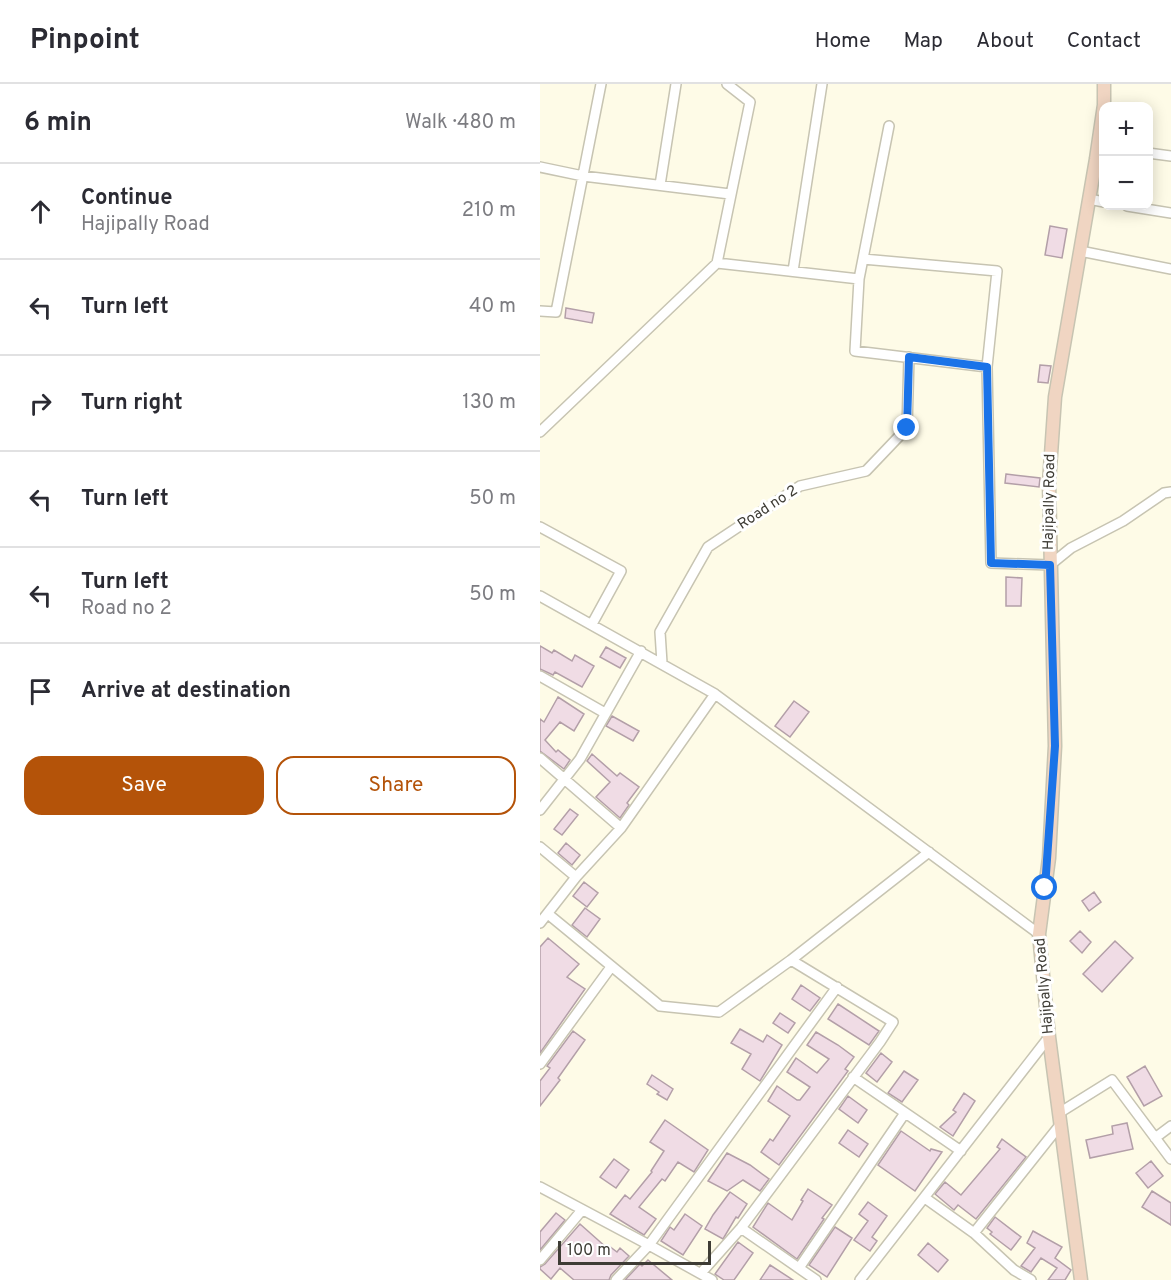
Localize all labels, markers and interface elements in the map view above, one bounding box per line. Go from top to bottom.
text: Pinpoint [30,23,140,59]
text: Home [815,28,871,55]
text: Map [904,28,943,55]
text: About [976,28,1034,55]
text: Contact [1067,28,1141,55]
map controls [1099,102,1153,210]
button: + [1099,102,1153,156]
text: 6 min [24,107,92,140]
text: Walk · 480 m [405,110,516,136]
button: − [1099,156,1153,210]
text: Continue [81,185,172,212]
icon: ahead [24,195,57,228]
text: 210 m [462,198,516,224]
text: Hajipally Road [81,212,210,238]
icon: left [24,291,57,324]
text: Turn left [81,294,169,321]
text: 40 m [469,294,516,320]
icon: right [24,387,57,420]
text: Turn right [81,390,183,417]
text: 130 m [462,390,516,416]
route end [893,414,919,440]
street label: Hajipally Road [1040,454,1060,550]
street label: Road no 2 [734,482,802,534]
icon: left [24,483,57,516]
text: Turn left [81,486,169,513]
text: 50 m [469,486,516,512]
text: Turn left [81,569,169,596]
icon: left [24,579,57,612]
text: 50 m [469,582,516,608]
text: Road no 2 [81,596,172,622]
icon: arrive [24,675,57,708]
text: Arrive at destination [81,678,291,705]
button: Save [24,756,264,815]
button: Share [276,756,516,815]
route start [1031,874,1057,900]
street label: Hajipally Road [1031,937,1059,1035]
scale bar [558,1238,711,1266]
text: 100 m [567,1241,611,1261]

